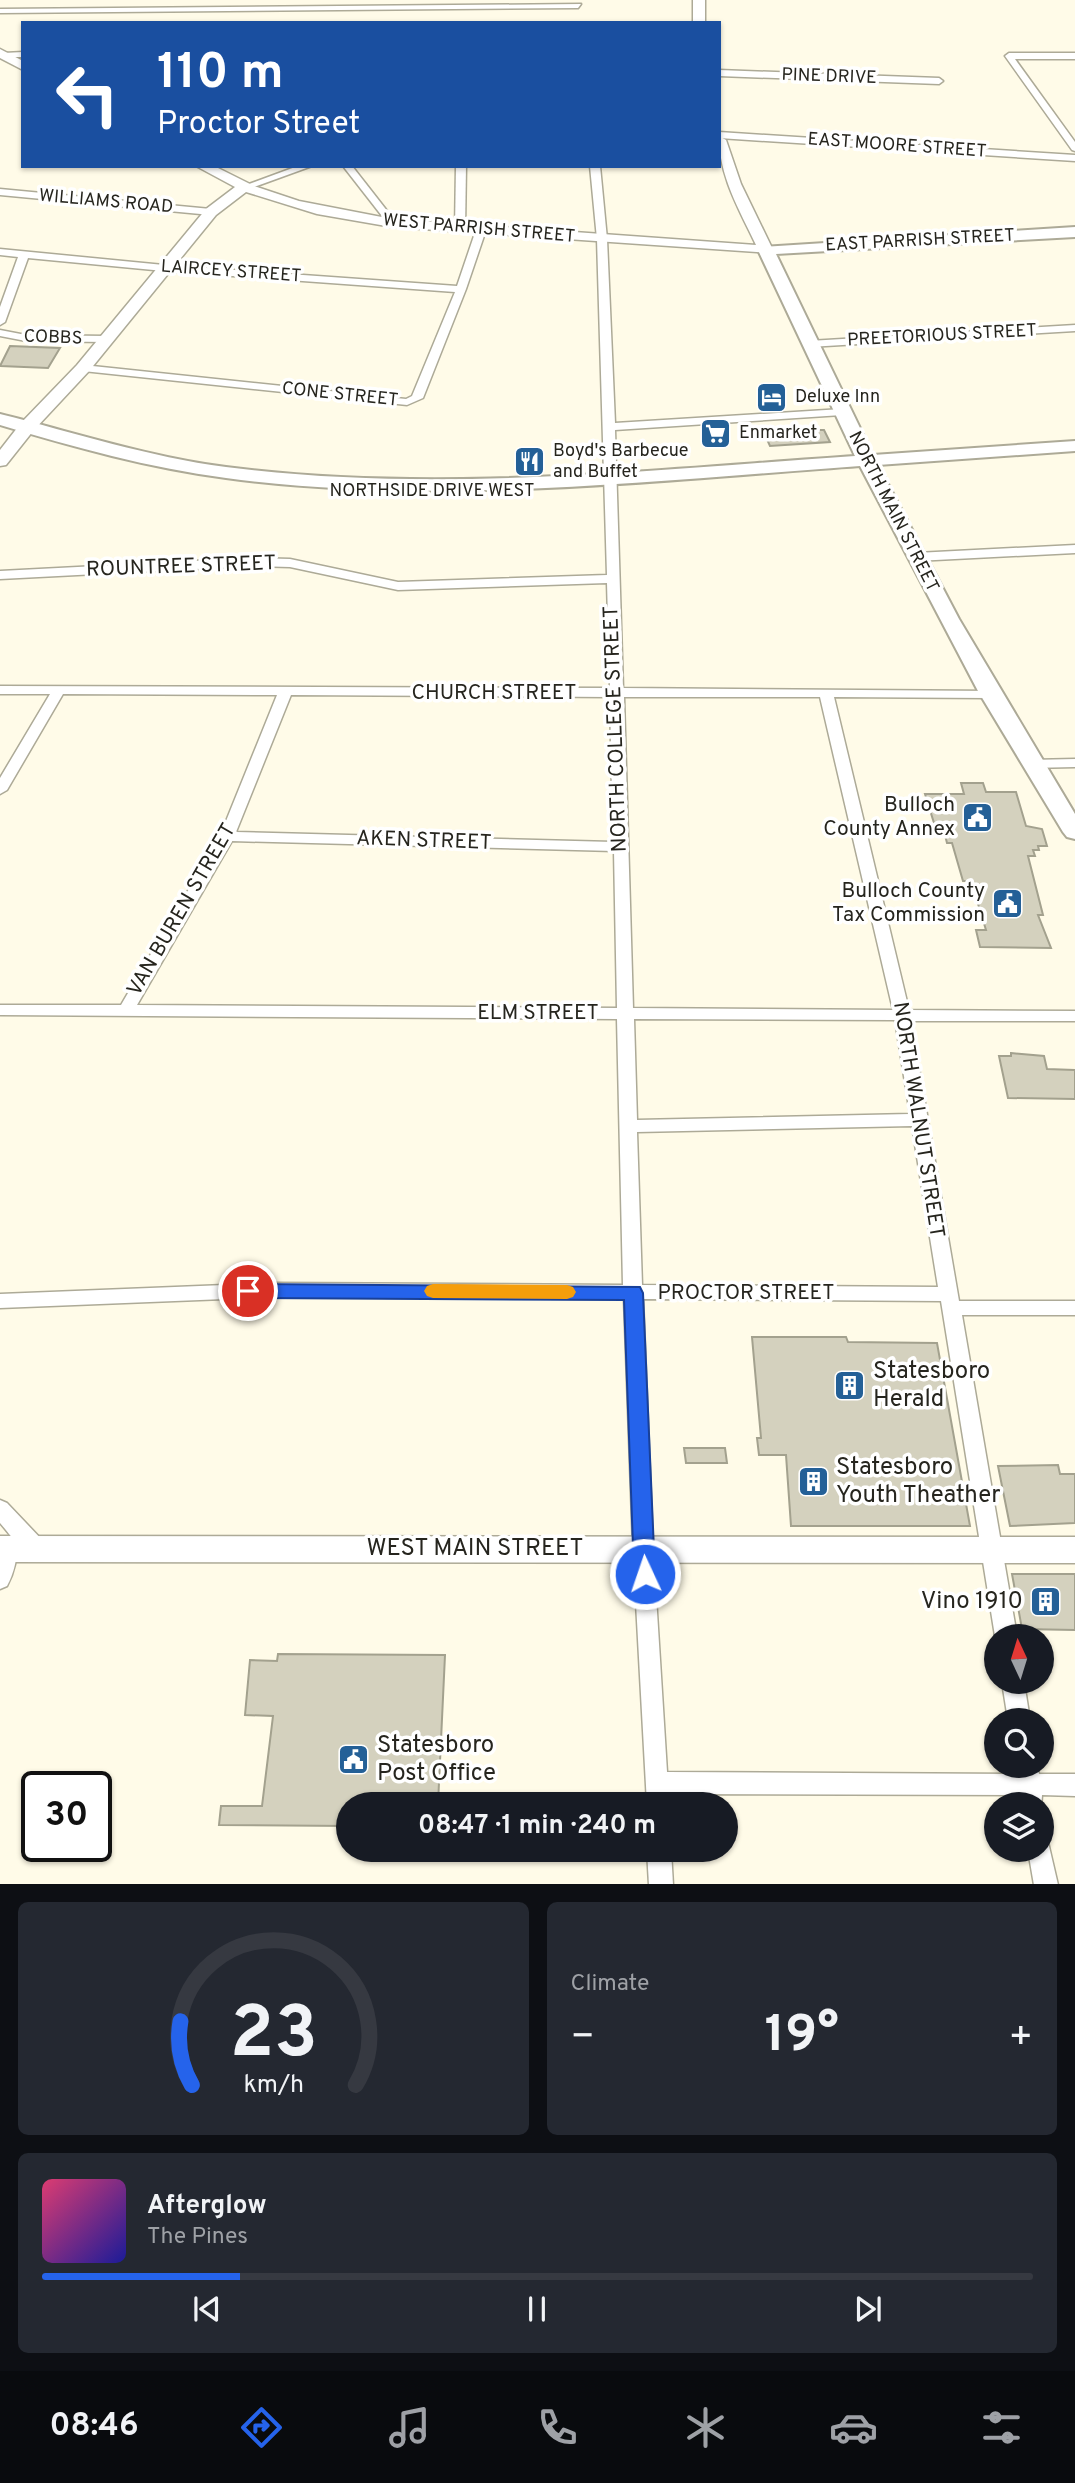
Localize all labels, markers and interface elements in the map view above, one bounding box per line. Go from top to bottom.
text: 110 m [157,44,284,106]
icon: left [42,49,133,140]
street label: PINE DRIVE [781,64,877,90]
text: Proctor Street [157,105,360,145]
street label: EAST MOORE STREET [807,128,987,164]
street label: WILLIAMS ROAD [38,185,174,219]
street label: WEST PARRISH STREET [382,209,576,249]
street label: EAST PARRISH STREET [825,225,1015,257]
street label: LAIRCEY STREET [160,256,302,288]
street label: PREETORIOUS STREET [847,320,1037,352]
street label: COBBS [23,325,83,351]
street label: CONE STREET [281,377,399,413]
hotel icon: Deluxe Inn [755,380,789,414]
place label: Deluxe Inn [795,386,880,409]
supermarket icon: Enmarket [699,416,733,450]
place label: Enmarket [739,422,817,445]
street label: NORTH MAIN STREET [842,428,944,596]
place label: Boyd's Barbecue and Buffet [553,440,689,484]
restaurant icon: Boyd's Barbecue and Buffet [513,444,547,478]
street label: NORTHSIDE DRIVE WEST [329,480,535,503]
street label: ROUNTREE STREET [85,550,277,584]
street label: NORTH COLLEGE STREET [598,605,634,853]
street label: CHURCH STREET [412,680,576,707]
place label: Bulloch County Annex [823,792,955,843]
public building icon: Bulloch County Annex [961,800,995,834]
street label: VAN BUREN STREET [121,819,243,1001]
street label: AKEN STREET [356,825,492,857]
place label: Bulloch County Tax Commission [832,878,985,929]
public building icon: Bulloch County Tax Commission [991,886,1025,920]
street label: ELM STREET [477,1000,599,1027]
street label: NORTH WALNUT STREET [886,1000,950,1240]
pin [218,1261,278,1321]
icon: arrive [229,1272,267,1310]
street label: PROCTOR STREET [658,1280,834,1307]
place label: Statesboro Herald [873,1357,990,1415]
building icon: Statesboro Herald [833,1369,867,1403]
place label: Statesboro Youth Theather [836,1453,1001,1511]
building icon: Statesboro Youth Theather [796,1465,830,1499]
street label: WEST MAIN STREET [367,1534,583,1564]
position arrow [608,1537,682,1611]
building icon: Vino 1910 [1029,1585,1063,1619]
place label: Vino 1910 [921,1587,1023,1617]
north arrow [984,1624,1054,1694]
map controls [984,1624,1054,1862]
button: search [984,1708,1054,1778]
place label: Statesboro Post Office [377,1731,496,1789]
public building icon: Statesboro Post Office [337,1743,371,1777]
speed limit sign: 30 [21,1771,112,1862]
button: layers [984,1792,1054,1862]
text: 08:47 · 1 min · 240 m [418,1810,656,1843]
text: Climate [571,1970,649,1999]
text: 23 [229,1991,317,2083]
text: 19° [765,2004,839,2070]
text: − [571,2014,595,2063]
text: + [1008,2014,1033,2063]
text: km/h [243,2069,304,2101]
text: Afterglow [147,2190,267,2223]
text: The Pines [147,2223,248,2252]
icon: previous [188,2290,226,2328]
icon: pause [518,2290,556,2328]
icon: next [849,2290,887,2328]
icon: directions [237,2403,286,2452]
icon: music [385,2403,434,2452]
icon: phone [533,2403,582,2452]
icon: climate [681,2403,730,2452]
icon: car [829,2403,878,2452]
icon: filters [977,2403,1026,2452]
text: 08:46 [49,2407,139,2447]

